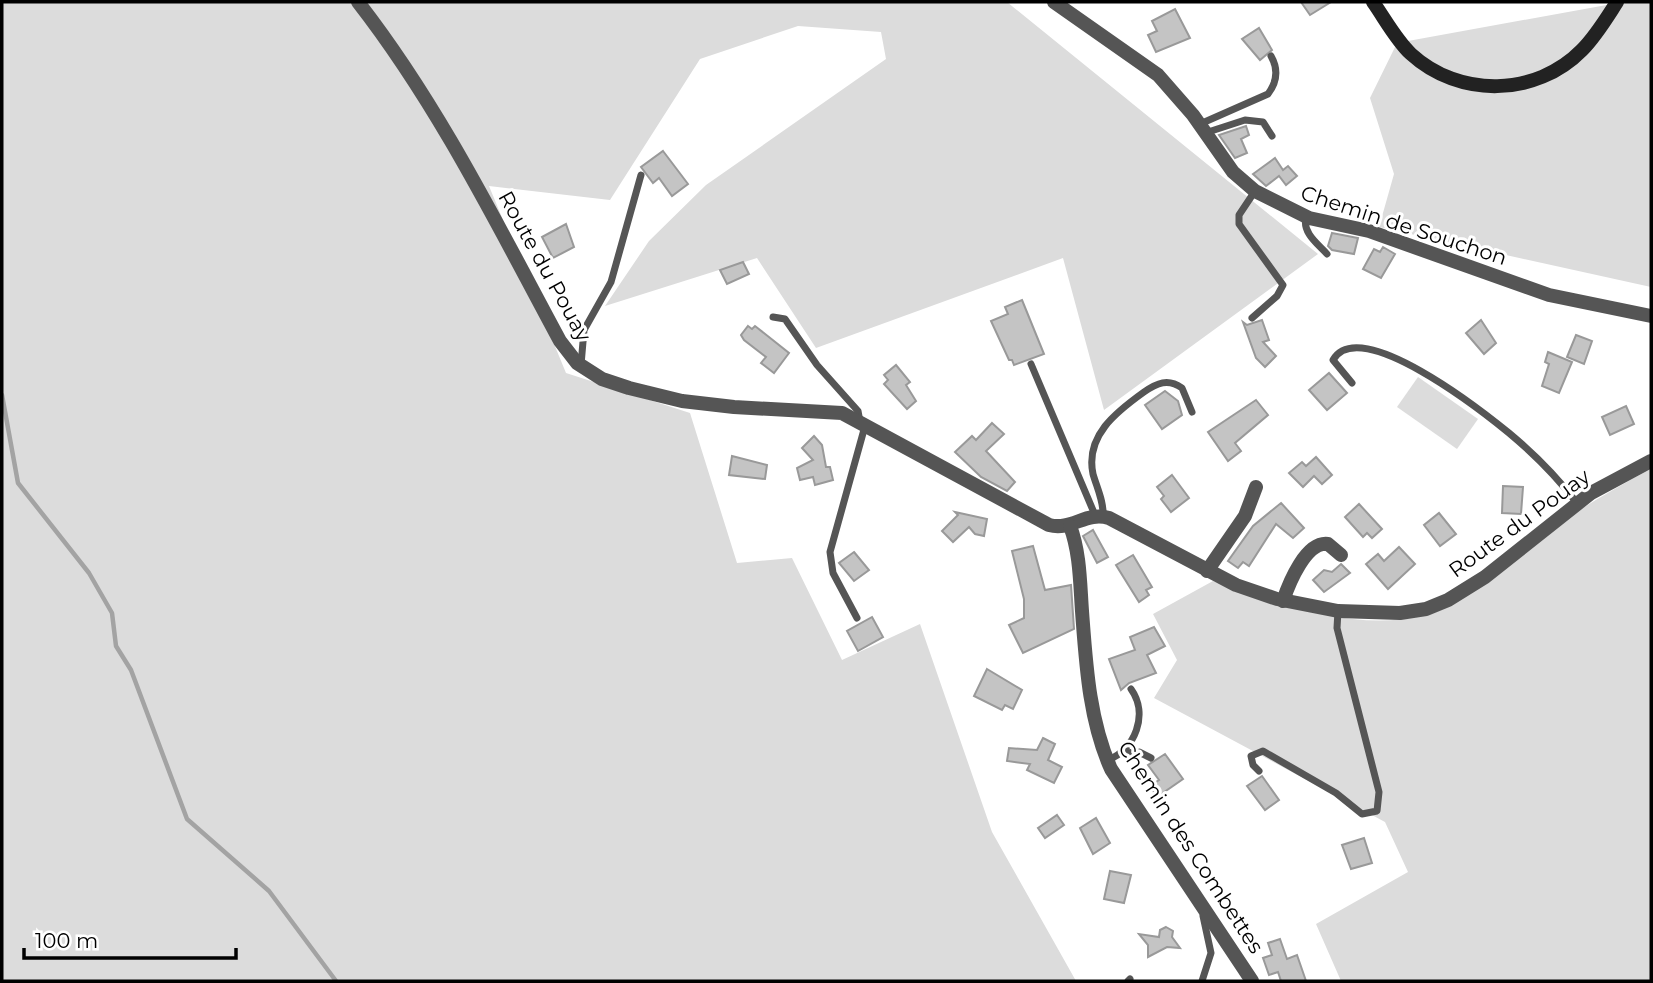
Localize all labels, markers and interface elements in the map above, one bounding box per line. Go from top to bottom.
street label: Chemin de Souchon [1298,180,1510,270]
street label: Route du Pouay [493,186,597,346]
street label: Route du Pouay [1444,463,1595,583]
street label: Chemin des Combettes [1113,736,1269,958]
scale bar [24,916,236,960]
text: 100 m [35,928,98,953]

